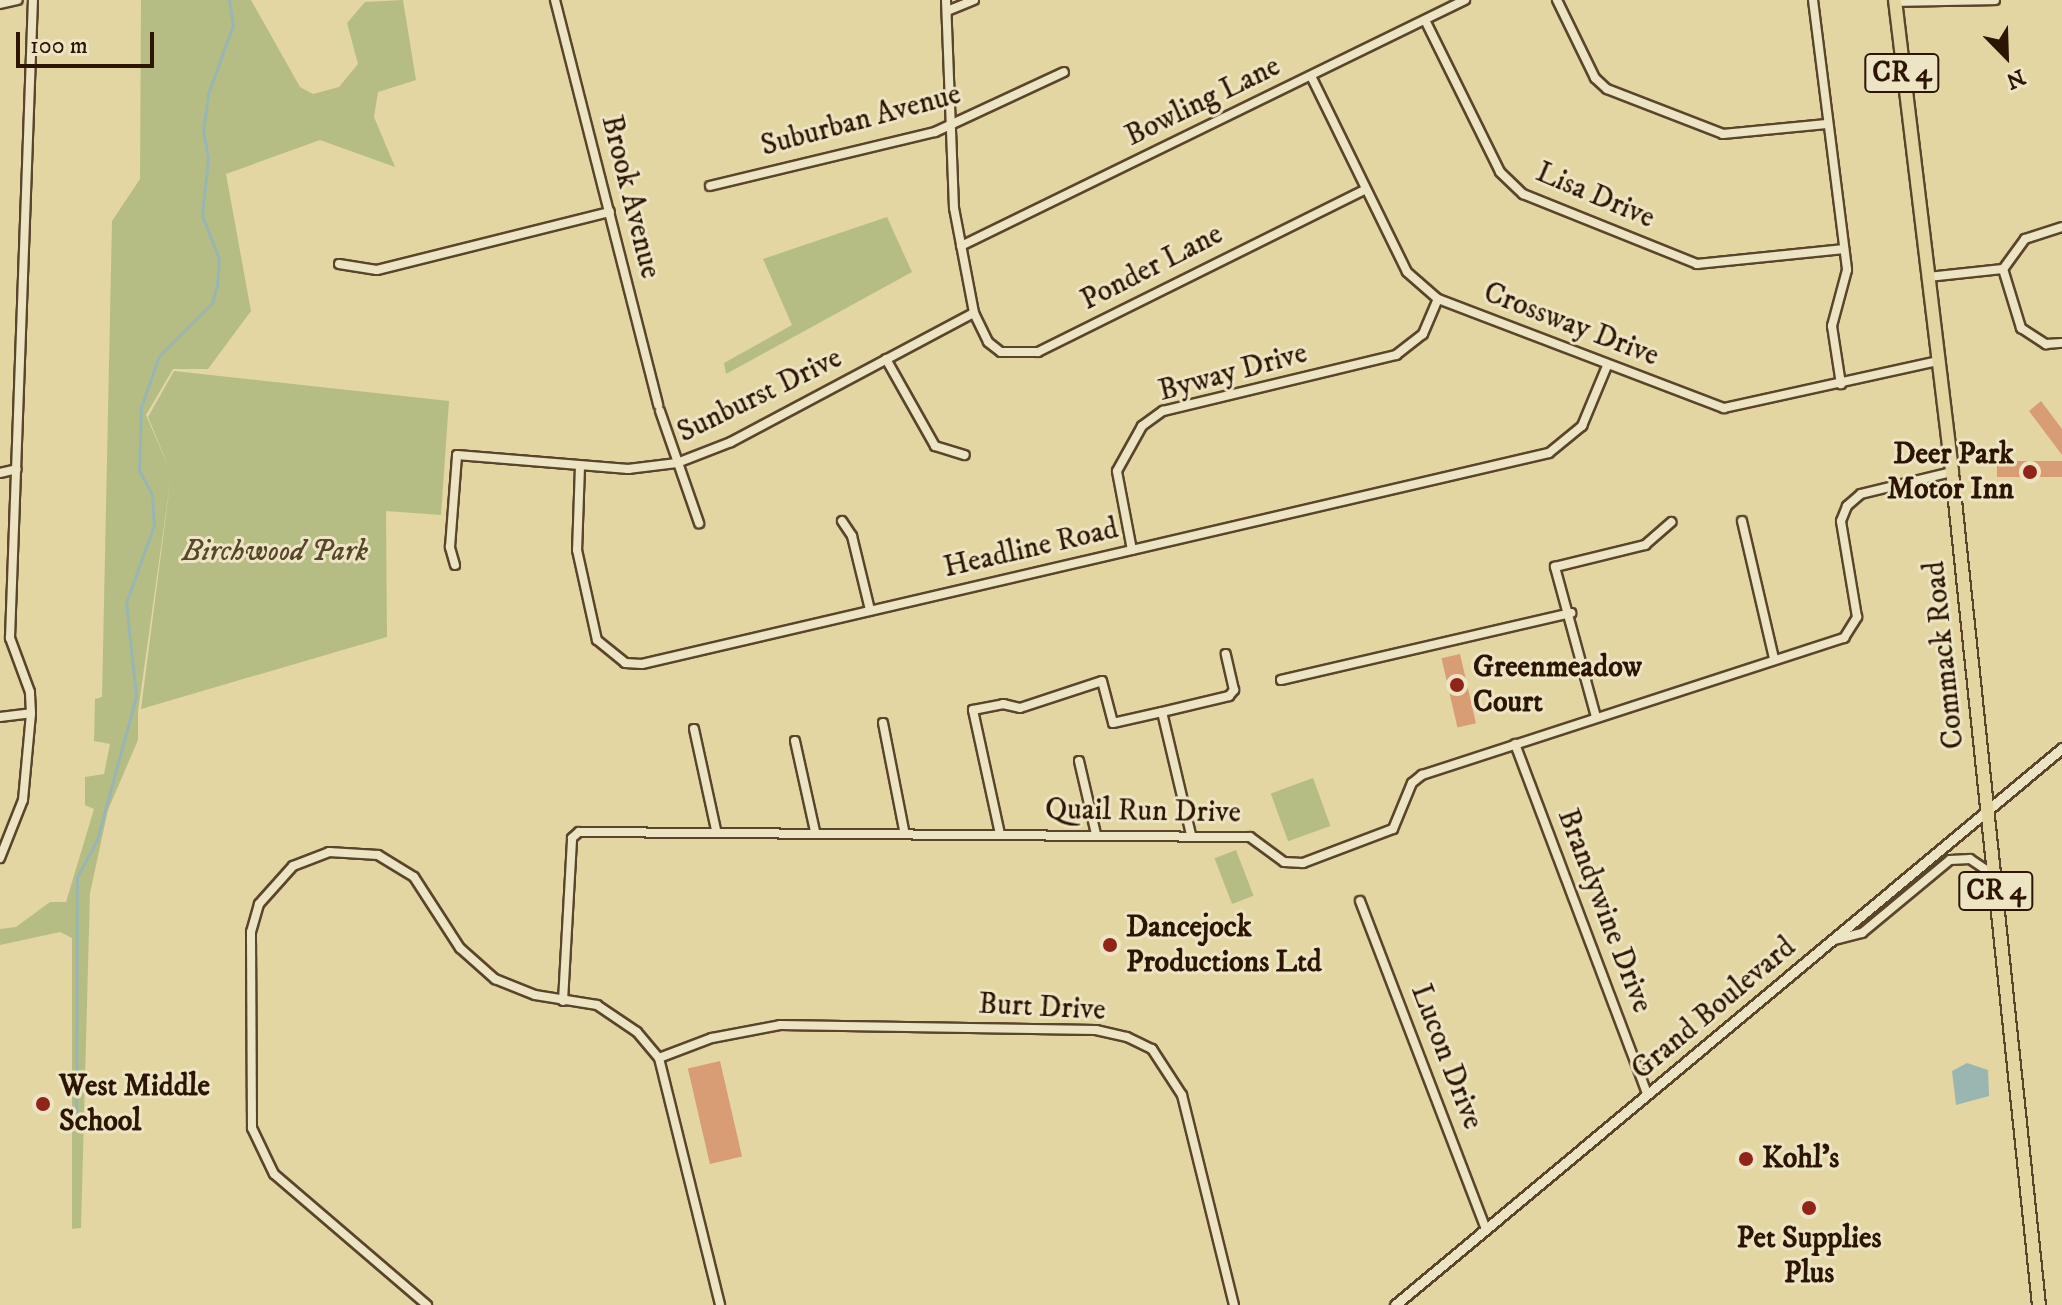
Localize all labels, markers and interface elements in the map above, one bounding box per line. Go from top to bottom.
scale bar [20,16,158,66]
north arrow [1966,16,2046,96]
text: 100 m [30,31,88,61]
street label: Bowling Lane [1120,49,1286,155]
road number: CR 4 [1864,49,1940,97]
text: N [2002,63,2029,95]
street label: Suburban Avenue [757,77,965,165]
street label: Brook Avenue [592,112,668,282]
street label: Lisa Drive [1530,155,1660,237]
street label: Ponder Lane [1075,217,1229,319]
street label: Crossway Drive [1478,275,1664,375]
street label: Byway Drive [1155,336,1311,410]
street label: Sunburst Drive [672,341,848,451]
place label: Deer Park Motor Inn [1887,437,2014,508]
marker: Deer Park Motor Inn [2021,463,2039,481]
street label: Headline Road [940,511,1122,587]
park label: Birchwood Park [182,534,368,570]
street label: Commack Road [1917,559,1973,751]
place label: Greenmeadow Court [1473,650,1642,720]
marker: Greenmeadow Court [1448,676,1466,694]
street label: Quail Run Drive [1045,792,1241,832]
street label: Brandywine Drive [1549,804,1659,1018]
road number: CR 4 [1958,867,2034,915]
place label: Dancejock Productions Ltd [1126,910,1322,980]
street label: Grand Boulevard [1625,930,1803,1088]
marker: Dancejock Productions Ltd [1101,936,1119,954]
street label: Lucon Drive [1402,979,1490,1135]
street label: Burt Drive [977,987,1107,1029]
place label: West Middle School [59,1069,210,1140]
marker: West Middle School [34,1095,52,1113]
place label: Kohl's [1762,1141,1839,1177]
marker: Kohl's [1737,1150,1755,1168]
marker: Pet Supplies Plus [1800,1199,1818,1217]
place label: Pet Supplies Plus [1737,1221,1881,1292]

